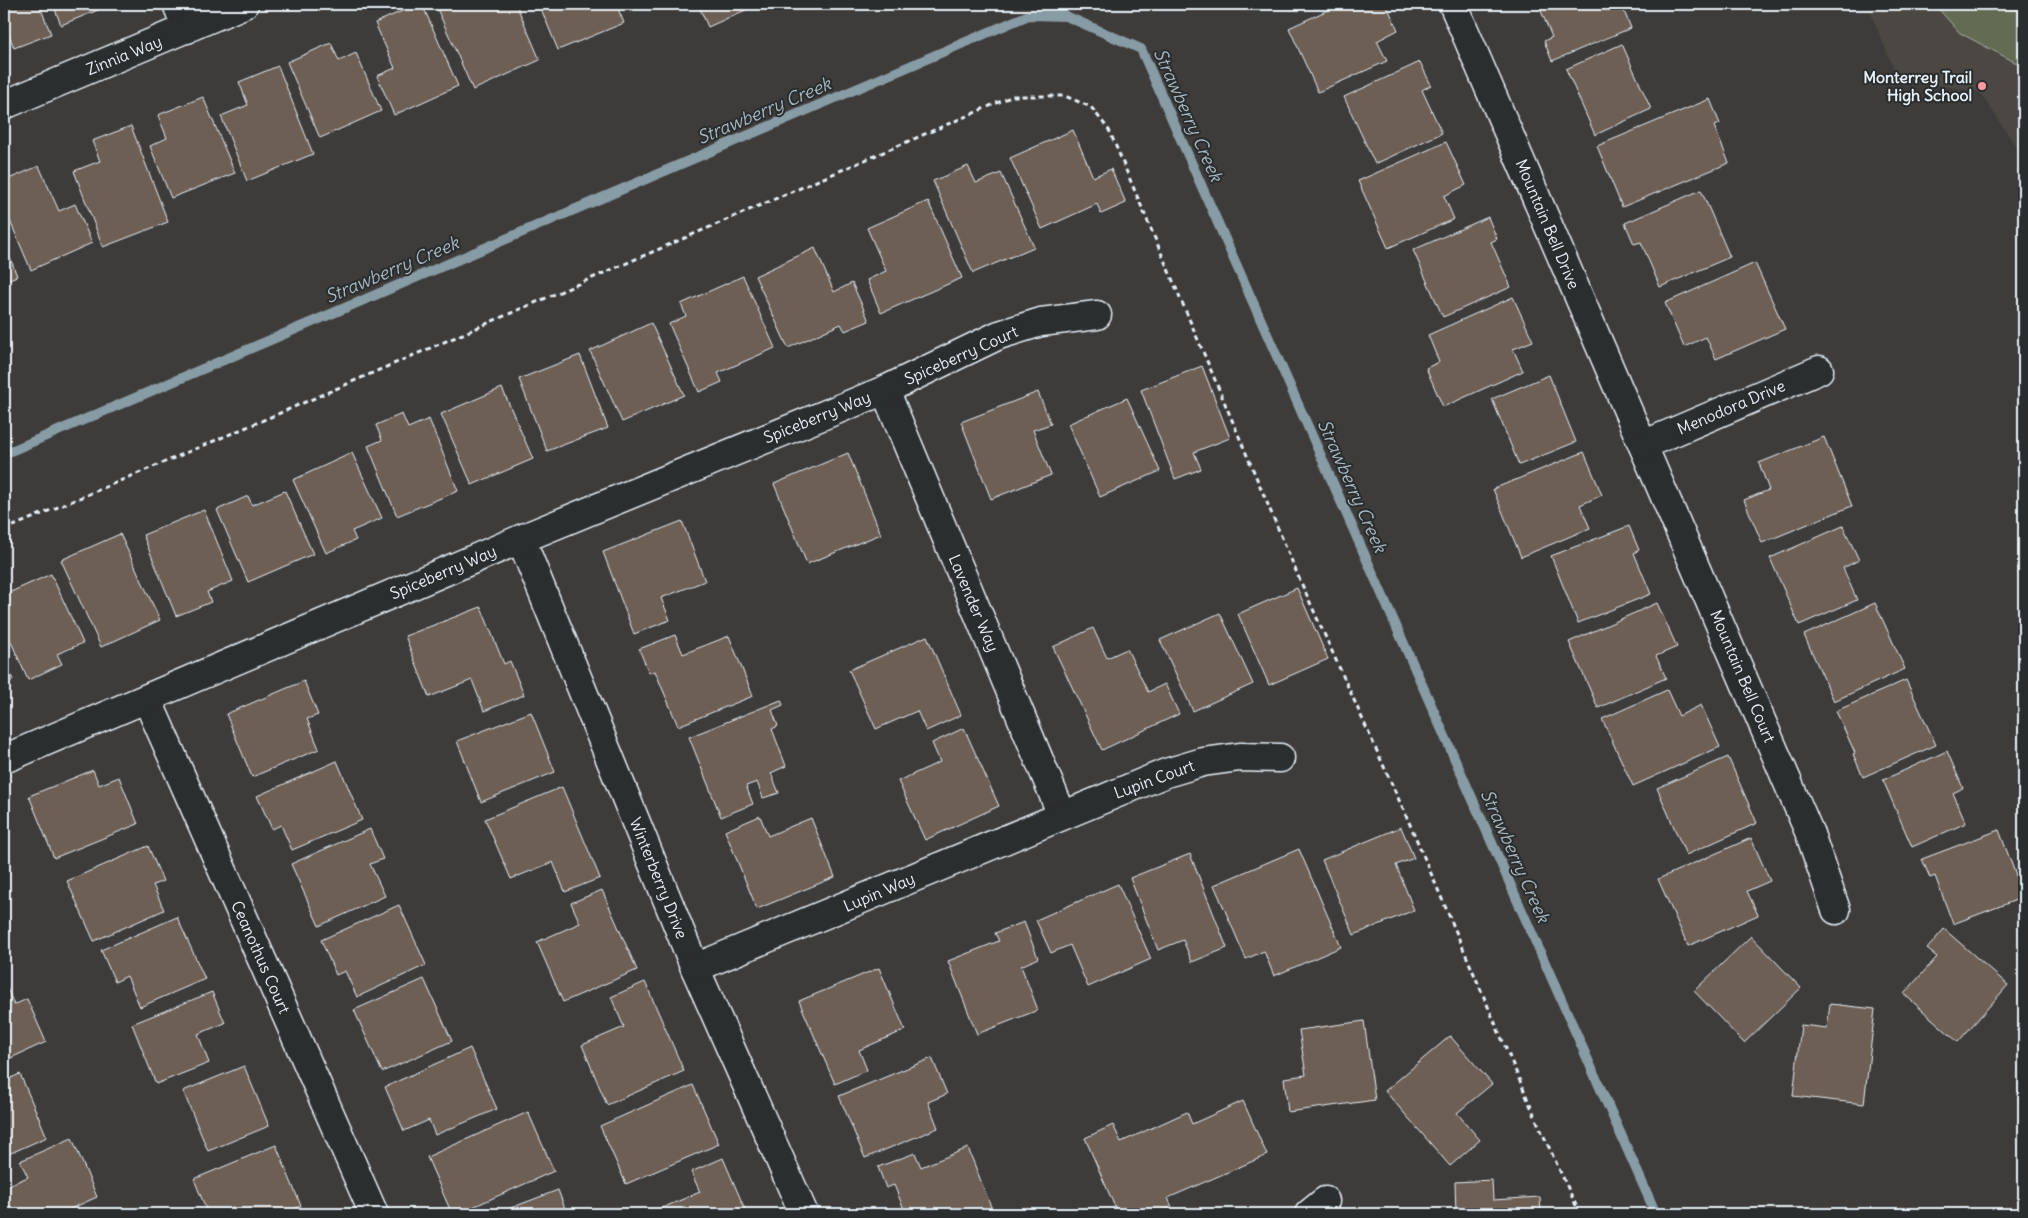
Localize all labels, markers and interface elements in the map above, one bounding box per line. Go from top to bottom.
street label: Zinnia Way [83,31,165,79]
water label: Strawberry Creek [1149,45,1229,187]
place label: Monterrey Trail High School [1863,67,1972,106]
water label: Strawberry Creek [693,71,836,149]
marker: Monterrey Trail High School [1976,80,1988,92]
street label: Mountain Bell Drive [1512,156,1584,292]
water label: Strawberry Creek [321,230,464,308]
street label: Spiceberry Court [901,321,1021,389]
street label: Menodora Drive [1674,375,1788,439]
street label: Spiceberry Way [761,386,873,448]
water label: Strawberry Creek [1313,416,1393,558]
street label: Spiceberry Way [387,541,499,603]
street label: Lavender Way [945,551,1003,655]
street label: Mountain Bell Court [1706,607,1780,746]
street label: Lupin Court [1111,755,1198,803]
water label: Strawberry Creek [1476,786,1556,928]
street label: Winterberry Drive [626,815,692,941]
street label: Lupin Way [840,868,918,916]
street label: Ceanothus Court [227,897,295,1017]

